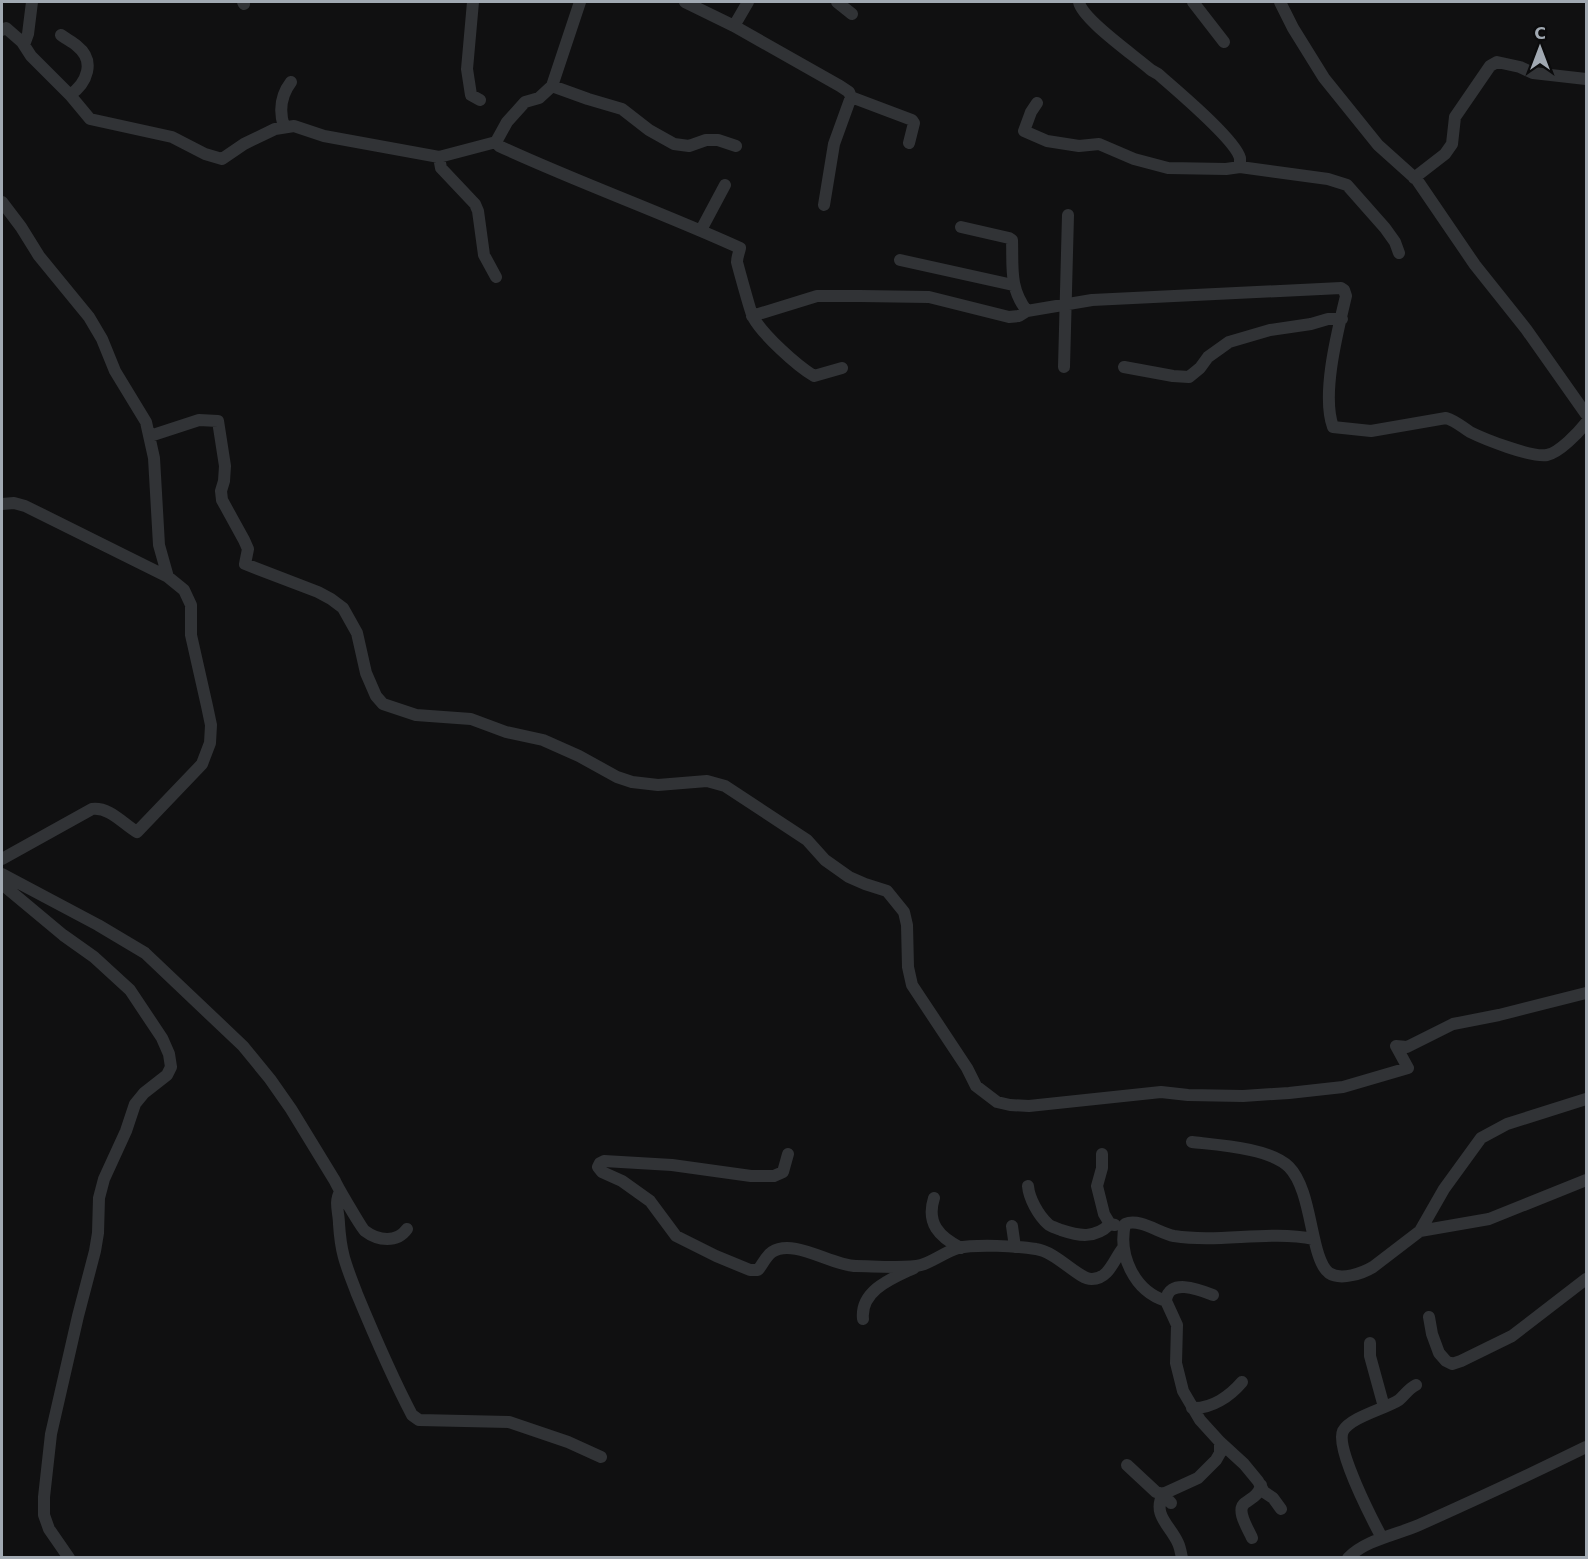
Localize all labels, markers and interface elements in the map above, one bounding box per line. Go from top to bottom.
north arrow [1510,18,1570,78]
text: С [1534,24,1546,43]

